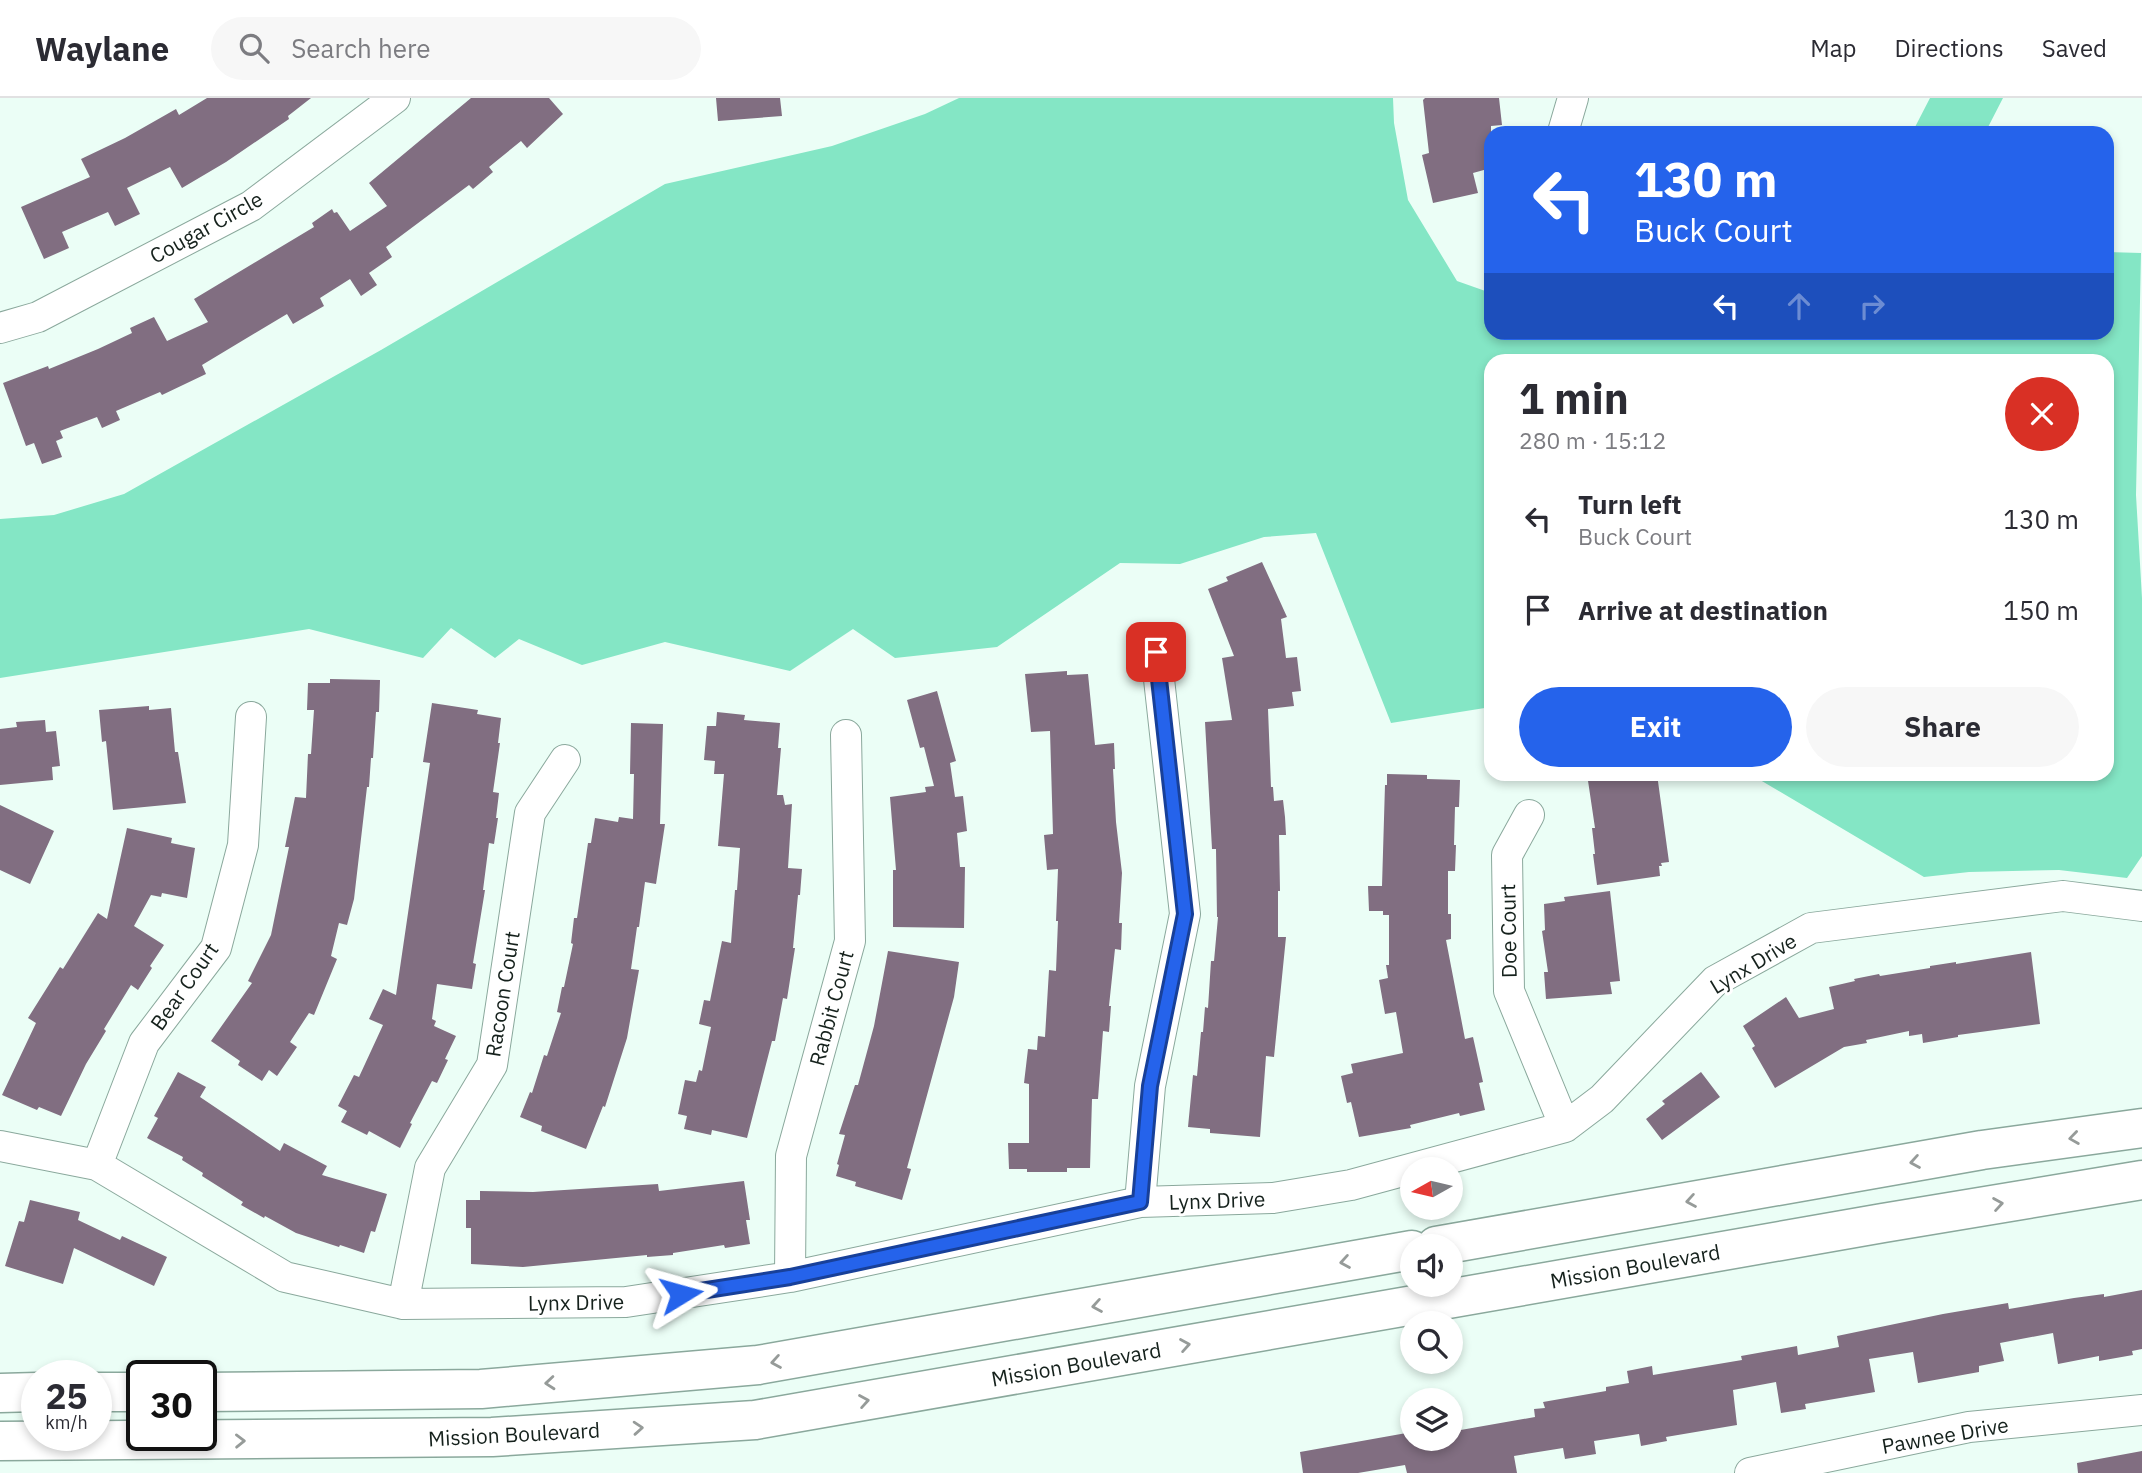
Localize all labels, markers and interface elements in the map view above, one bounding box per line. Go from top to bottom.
search box [211,17,701,80]
text: Waylane [35,27,169,70]
icon: search [235,29,273,67]
text: Search here [291,31,431,65]
text: Map [1810,32,1856,64]
text: Directions [1894,32,2004,64]
text: Saved [2042,32,2107,64]
text: 130 m [1634,147,1778,210]
icon: left [1519,154,1610,245]
street label: Cougar Circle [144,184,268,270]
text: Buck Court [1634,209,1793,251]
icon: left [1707,287,1745,325]
icon: ahead [1780,287,1818,325]
icon: right [1853,287,1891,325]
text: 1 min [1519,371,1629,426]
button: close [2005,377,2079,451]
text: 280 m · 15:12 [1519,425,1666,455]
text: Turn left [1578,487,1681,521]
icon: left [1519,500,1557,538]
text: 130 m [2003,502,2079,536]
text: Buck Court [1578,521,1692,551]
icon: arrive [1519,591,1557,629]
text: Arrive at destination [1578,593,1828,627]
text: 150 m [2003,593,2079,627]
pin [1126,622,1186,682]
icon: arrive [1137,633,1175,671]
button: Exit [1519,687,1792,767]
button: Share [1806,687,2079,767]
street label: Doe Court [1493,884,1523,978]
street label: Lynx Drive [1704,926,1802,1000]
street label: Racoon Court [478,929,526,1059]
street label: Bear Court [144,937,224,1035]
street label: Rabbit Court [802,947,860,1069]
one-way arrow [2069,1130,2080,1145]
one-way arrow [1909,1154,1921,1169]
north arrow [1400,1157,1463,1220]
map controls [1400,1157,1463,1451]
street label: Lynx Drive [1168,1184,1266,1216]
one-way arrow [1685,1193,1697,1208]
one-way arrow [1992,1197,2004,1212]
button: sound [1400,1234,1463,1297]
street label: Mission Boulevard [1548,1237,1722,1295]
one-way arrow [1339,1254,1351,1269]
position arrow [644,1257,718,1331]
street label: Lynx Drive [528,1287,624,1317]
one-way arrow [1091,1297,1103,1312]
button: search [1400,1311,1463,1374]
street label: Mission Boulevard [989,1335,1163,1393]
one-way arrow [1179,1338,1191,1353]
one-way arrow [770,1354,782,1369]
speed limit sign: 30 [126,1360,217,1451]
text: 25 [45,1373,88,1419]
one-way arrow [544,1375,555,1390]
button: layers [1400,1388,1463,1451]
one-way arrow [858,1394,870,1409]
street label: Pawnee Drive [1879,1410,2011,1460]
text: km/h [45,1411,88,1434]
street label: Mission Boulevard [427,1416,601,1452]
one-way arrow [633,1421,644,1436]
one-way arrow [234,1433,245,1448]

